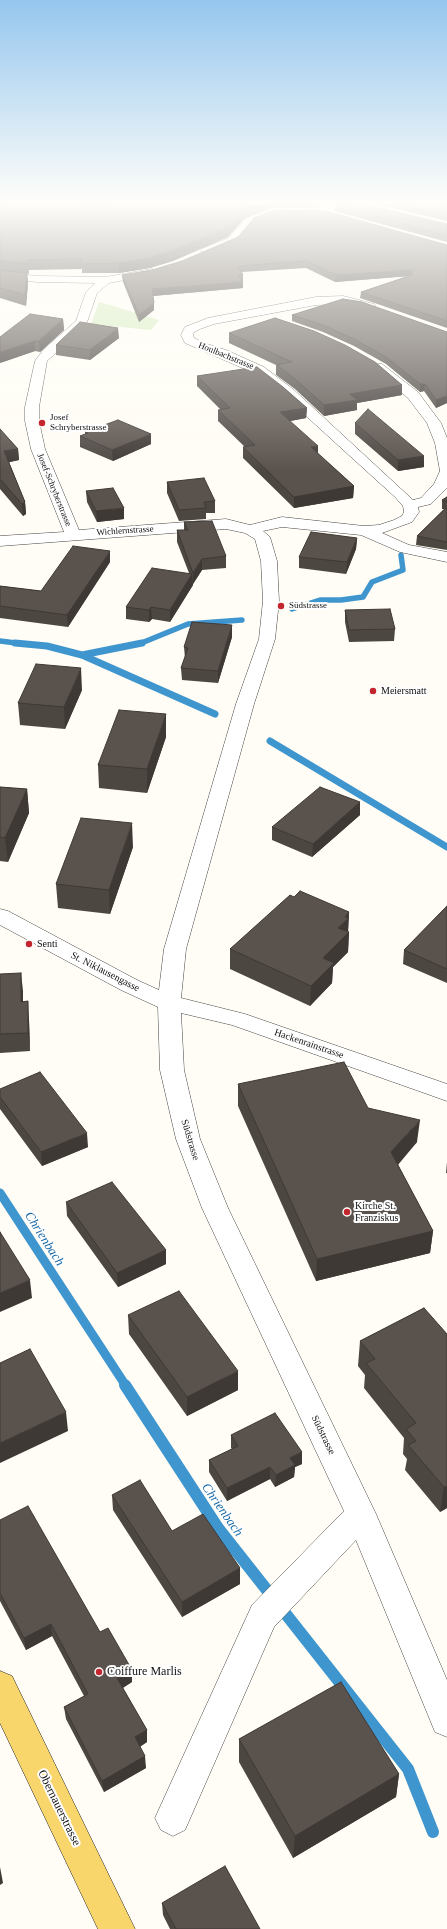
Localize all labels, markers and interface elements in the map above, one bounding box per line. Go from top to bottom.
street label: Houlbachstrasse [197,340,255,372]
place label: Josef Schryberstrasse [50,413,106,434]
marker: Josef Schryberstrasse [37,418,47,428]
street label: Josef-Schryberstrasse [34,452,74,528]
street label: Wichlernstrasse [96,524,154,538]
marker: Südstrasse [276,601,286,611]
place label: Südstrasse [289,601,327,611]
place label: Meiersmatt [381,685,427,697]
marker: Meiersmatt [368,686,378,696]
place label: Senti [37,938,58,950]
marker: Senti [24,939,34,949]
street label: St. Niklausengasse [69,950,141,994]
street label: Hackenrainstrasse [273,1026,345,1062]
street label: Südstrasse [178,1118,202,1162]
place label: Kirche St. Franziskus [355,1200,398,1224]
marker: Kirche St. Franziskus [342,1207,352,1217]
water label: Chrienbach [21,1209,67,1269]
street label: Südstrasse [308,1413,338,1457]
water label: Chrienbach [198,1480,246,1540]
place label: Coiffure Marlis [107,1665,182,1679]
marker: Coiffure Marlis [94,1667,104,1677]
street label: Obernauerstrasse [34,1768,84,1848]

